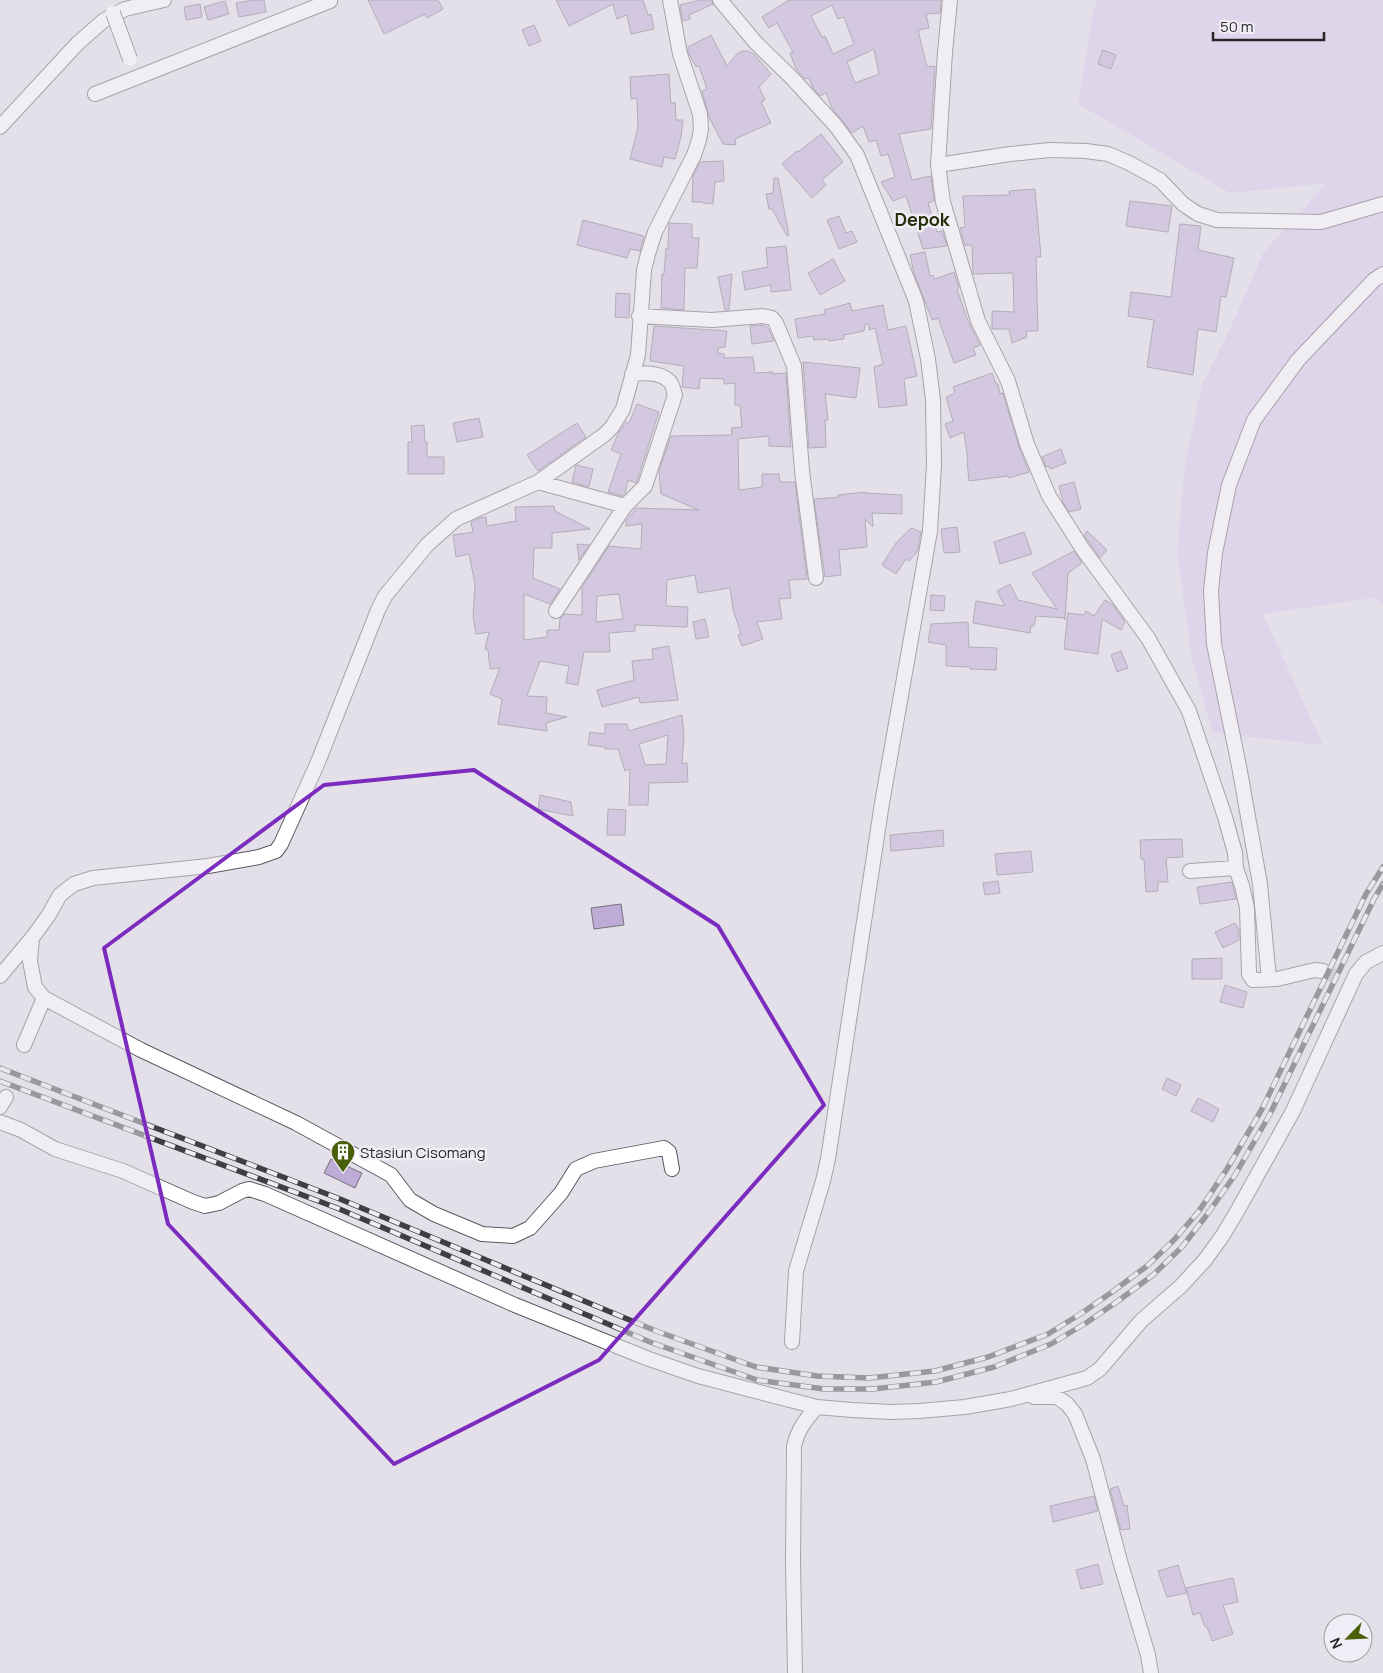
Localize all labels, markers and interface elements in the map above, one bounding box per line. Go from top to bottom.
scale bar [1213,10,1324,42]
text: 50 m [1220,16,1254,37]
district label: Depok [894,207,951,231]
building icon: Stasiun Cisomang [330,1139,356,1173]
place label: Stasiun Cisomang [360,1142,486,1163]
north arrow [1323,1613,1373,1663]
text: N [1325,1635,1346,1652]

